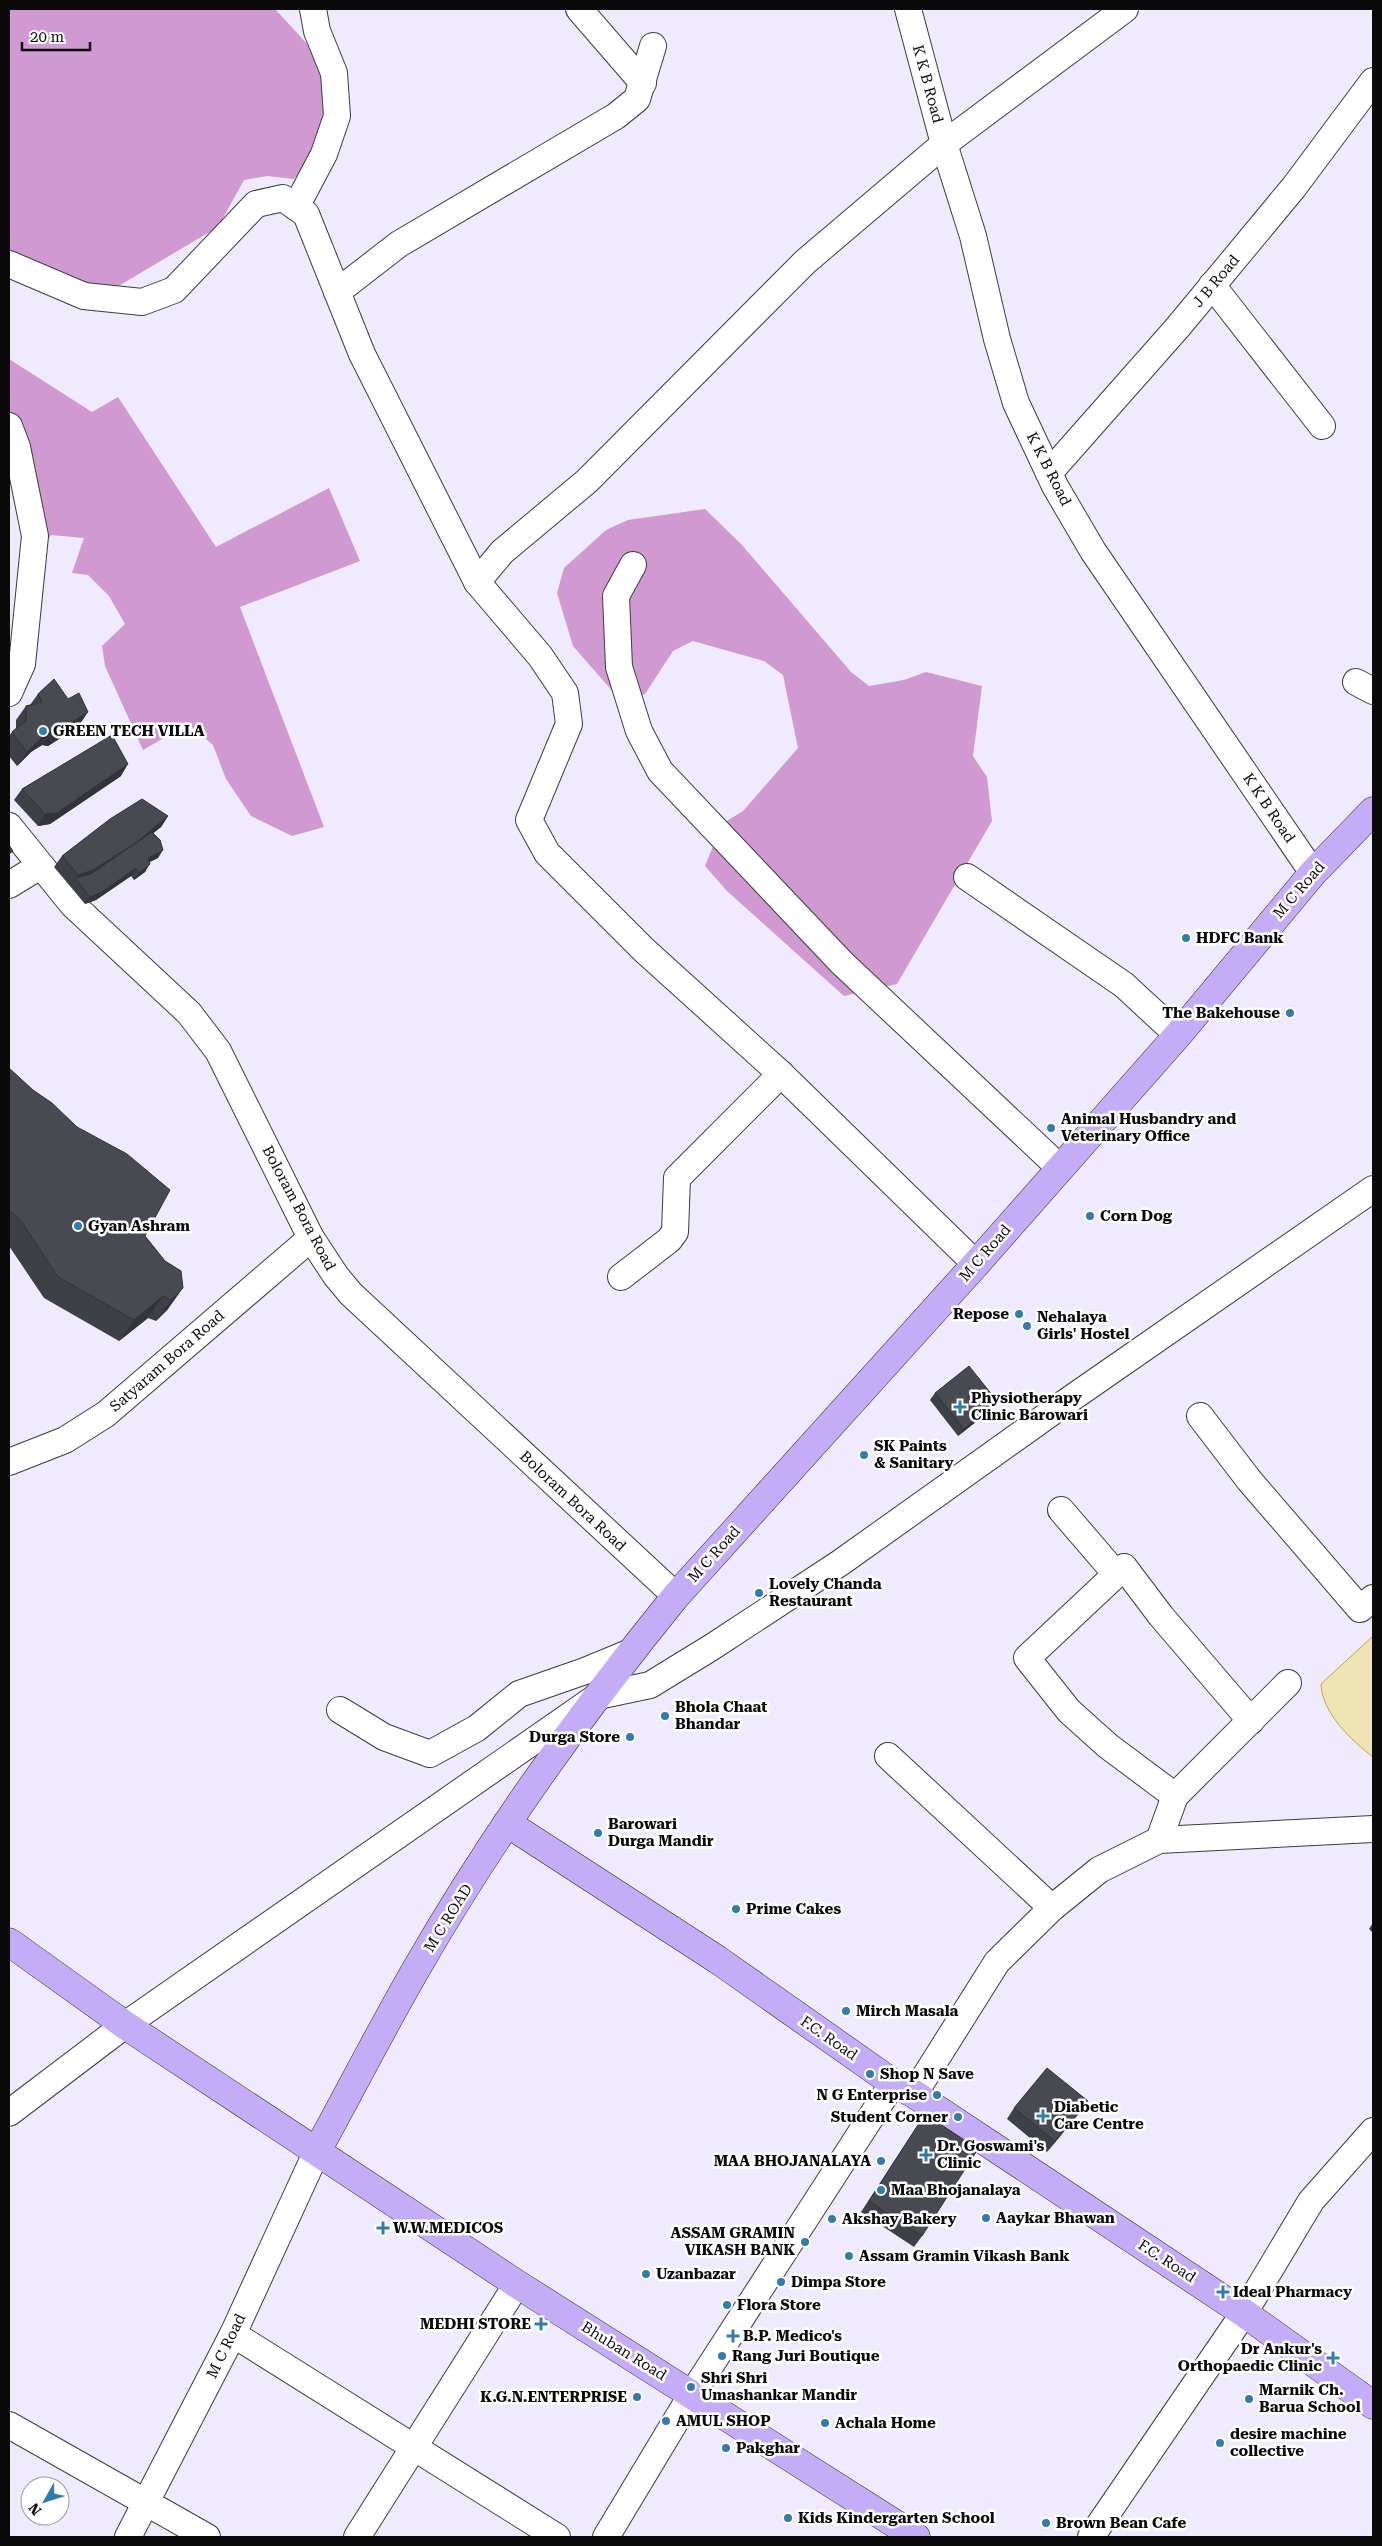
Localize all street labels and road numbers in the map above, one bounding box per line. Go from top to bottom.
street label: K K B Road [909,43,947,125]
street label: J B Road [1189,251,1243,311]
street label: K K B Road [1023,429,1075,509]
street label: K K B Road [1239,770,1299,847]
street label: M C Road [1269,858,1329,922]
street label: Boloram Bora Road [258,1142,340,1274]
street label: M C Road [955,1221,1015,1285]
street label: Satyaram Bora Road [106,1306,228,1416]
street label: Boloram Bora Road [516,1447,630,1555]
street label: M C Road [684,1522,744,1586]
street label: M C ROAD [420,1881,476,1955]
street label: F.C. Road [797,2012,861,2064]
street label: F.C. Road [1135,2236,1200,2286]
street label: M C Road [203,2310,249,2381]
street label: Bhuban Road [578,2318,670,2385]

